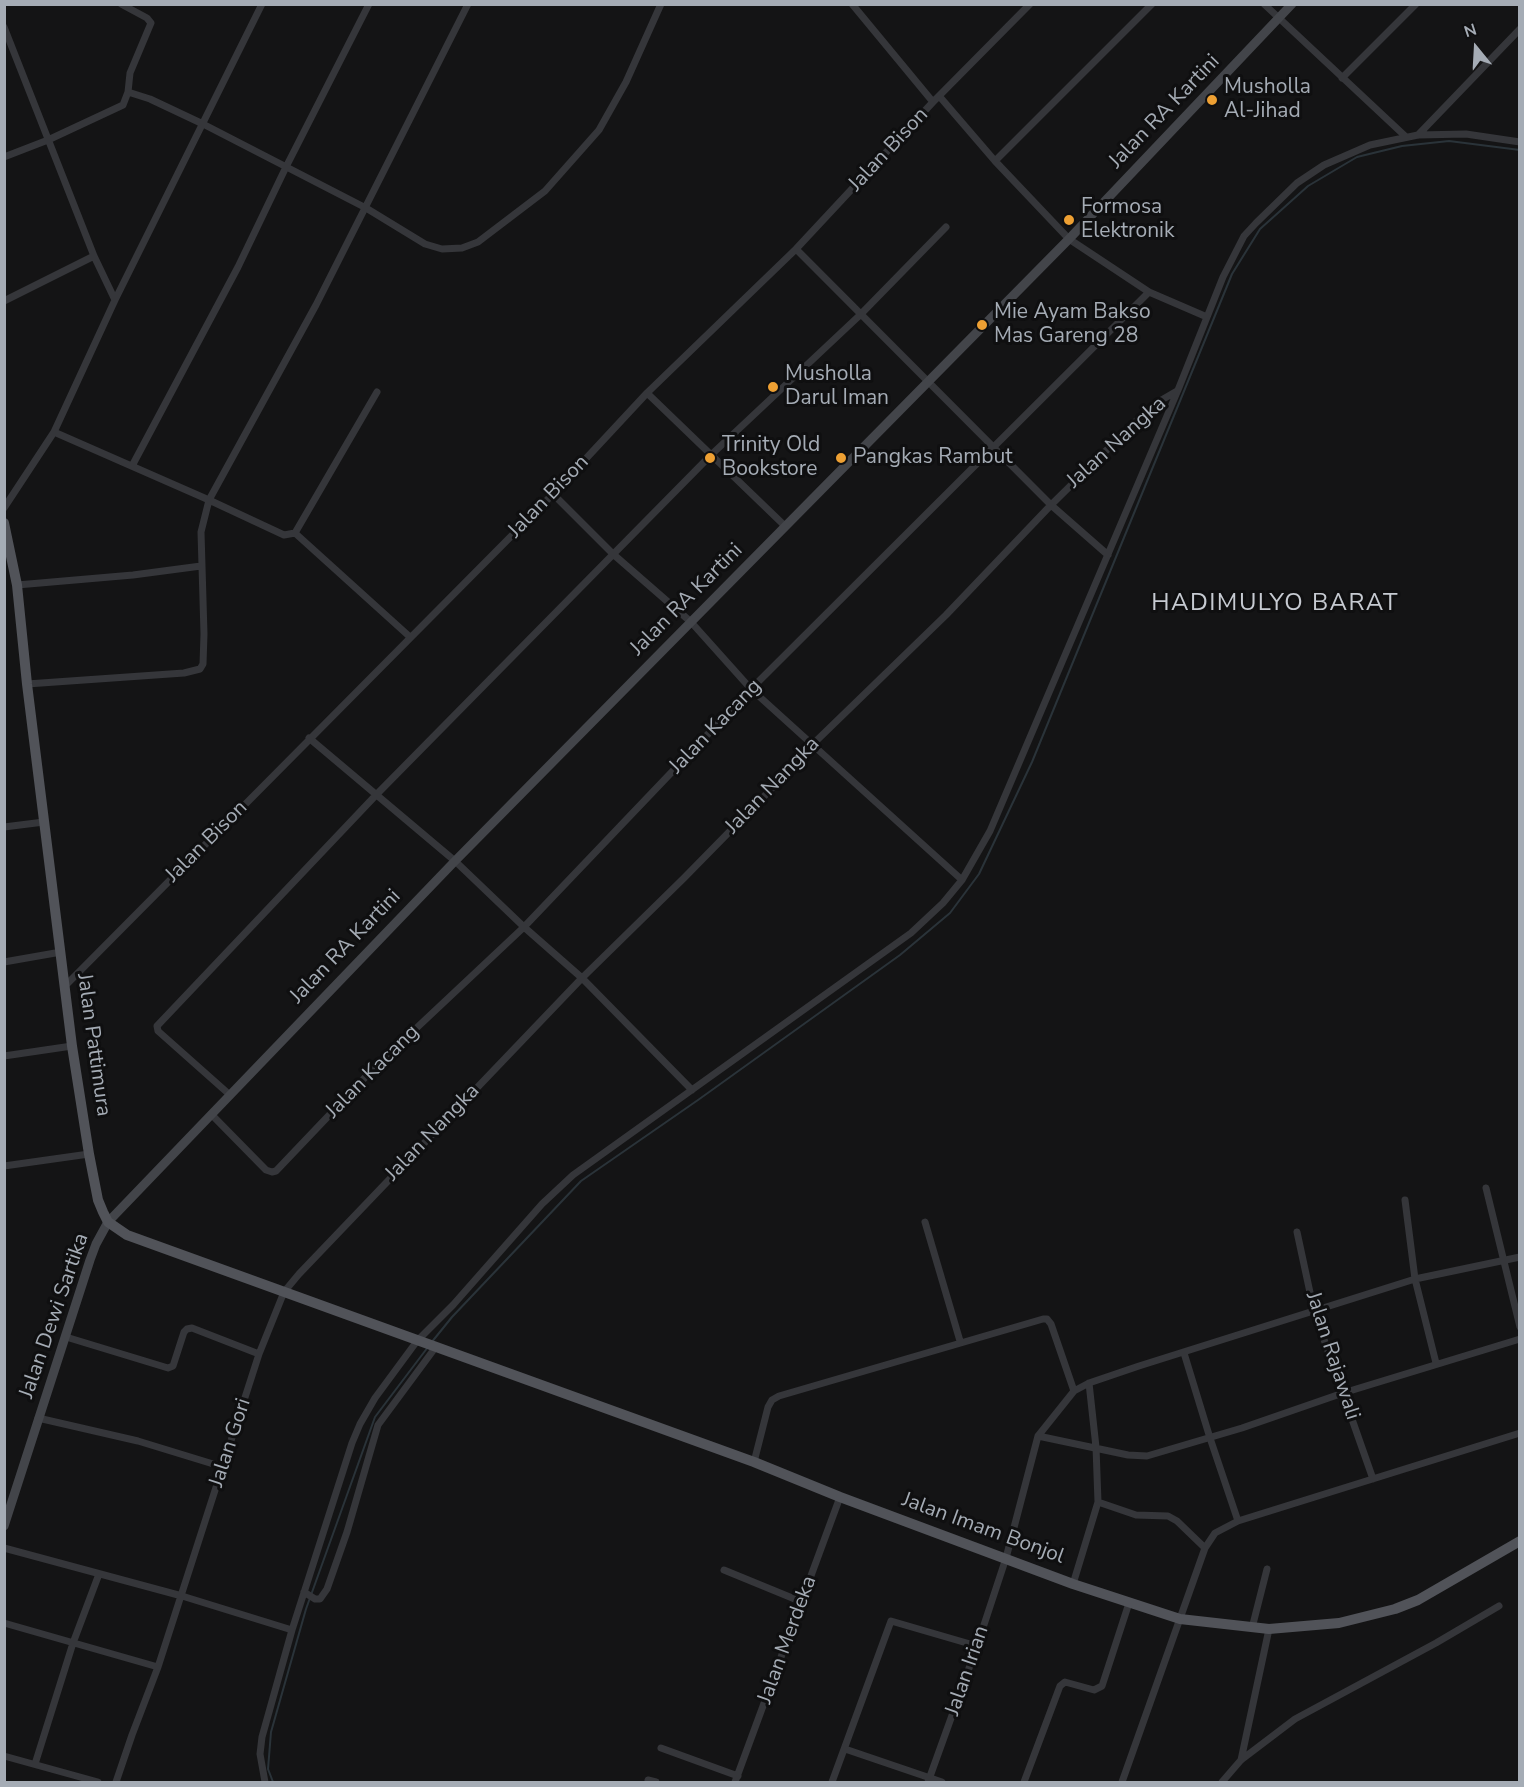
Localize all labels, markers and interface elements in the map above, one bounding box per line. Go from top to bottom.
north arrow [1446,18,1506,78]
text: N [1461,19,1480,43]
street label: Jalan RA Kartini [1104,50,1226,174]
place label: Musholla Al-Jihad [1224,75,1311,125]
marker: Musholla Al-Jihad [1205,93,1219,107]
street label: Jalan Bison [844,103,934,197]
place label: Formosa Elektronik [1081,195,1174,245]
marker: Formosa Elektronik [1062,213,1076,227]
place label: Mie Ayam Bakso Mas Gareng 28 [994,300,1151,350]
marker: Mie Ayam Bakso Mas Gareng 28 [975,318,989,332]
place label: Musholla Darul Iman [785,362,889,412]
marker: Musholla Darul Iman [766,380,780,394]
street label: Jalan Nangka [1062,392,1172,494]
place label: Trinity Old Bookstore [722,433,820,483]
place label: Pangkas Rambut [853,445,1013,471]
street label: Jalan Bison [503,450,595,544]
marker: Trinity Old Bookstore [703,451,717,465]
marker: Pangkas Rambut [834,451,848,465]
street label: Jalan RA Kartini [626,539,748,661]
district label: HADIMULYO BARAT [1151,590,1399,618]
street label: Jalan Kacang [665,674,767,780]
street label: Jalan Nangka [721,732,825,840]
street label: Jalan Bison [161,796,253,888]
street label: Jalan RA Kartini [285,885,407,1009]
street label: Jalan Pattimura [70,972,116,1118]
street label: Jalan Kacang [321,1020,425,1124]
street label: Jalan Nangka [381,1079,485,1187]
street label: Jalan Dewi Sartika [15,1230,95,1402]
street label: Jalan Rajawali [1299,1289,1365,1423]
street label: Jalan Gori [205,1395,257,1491]
street label: Jalan Imam Bonjol [898,1488,1068,1570]
street label: Jalan Merdeka [753,1573,823,1707]
street label: Jalan Irian [941,1623,995,1719]

